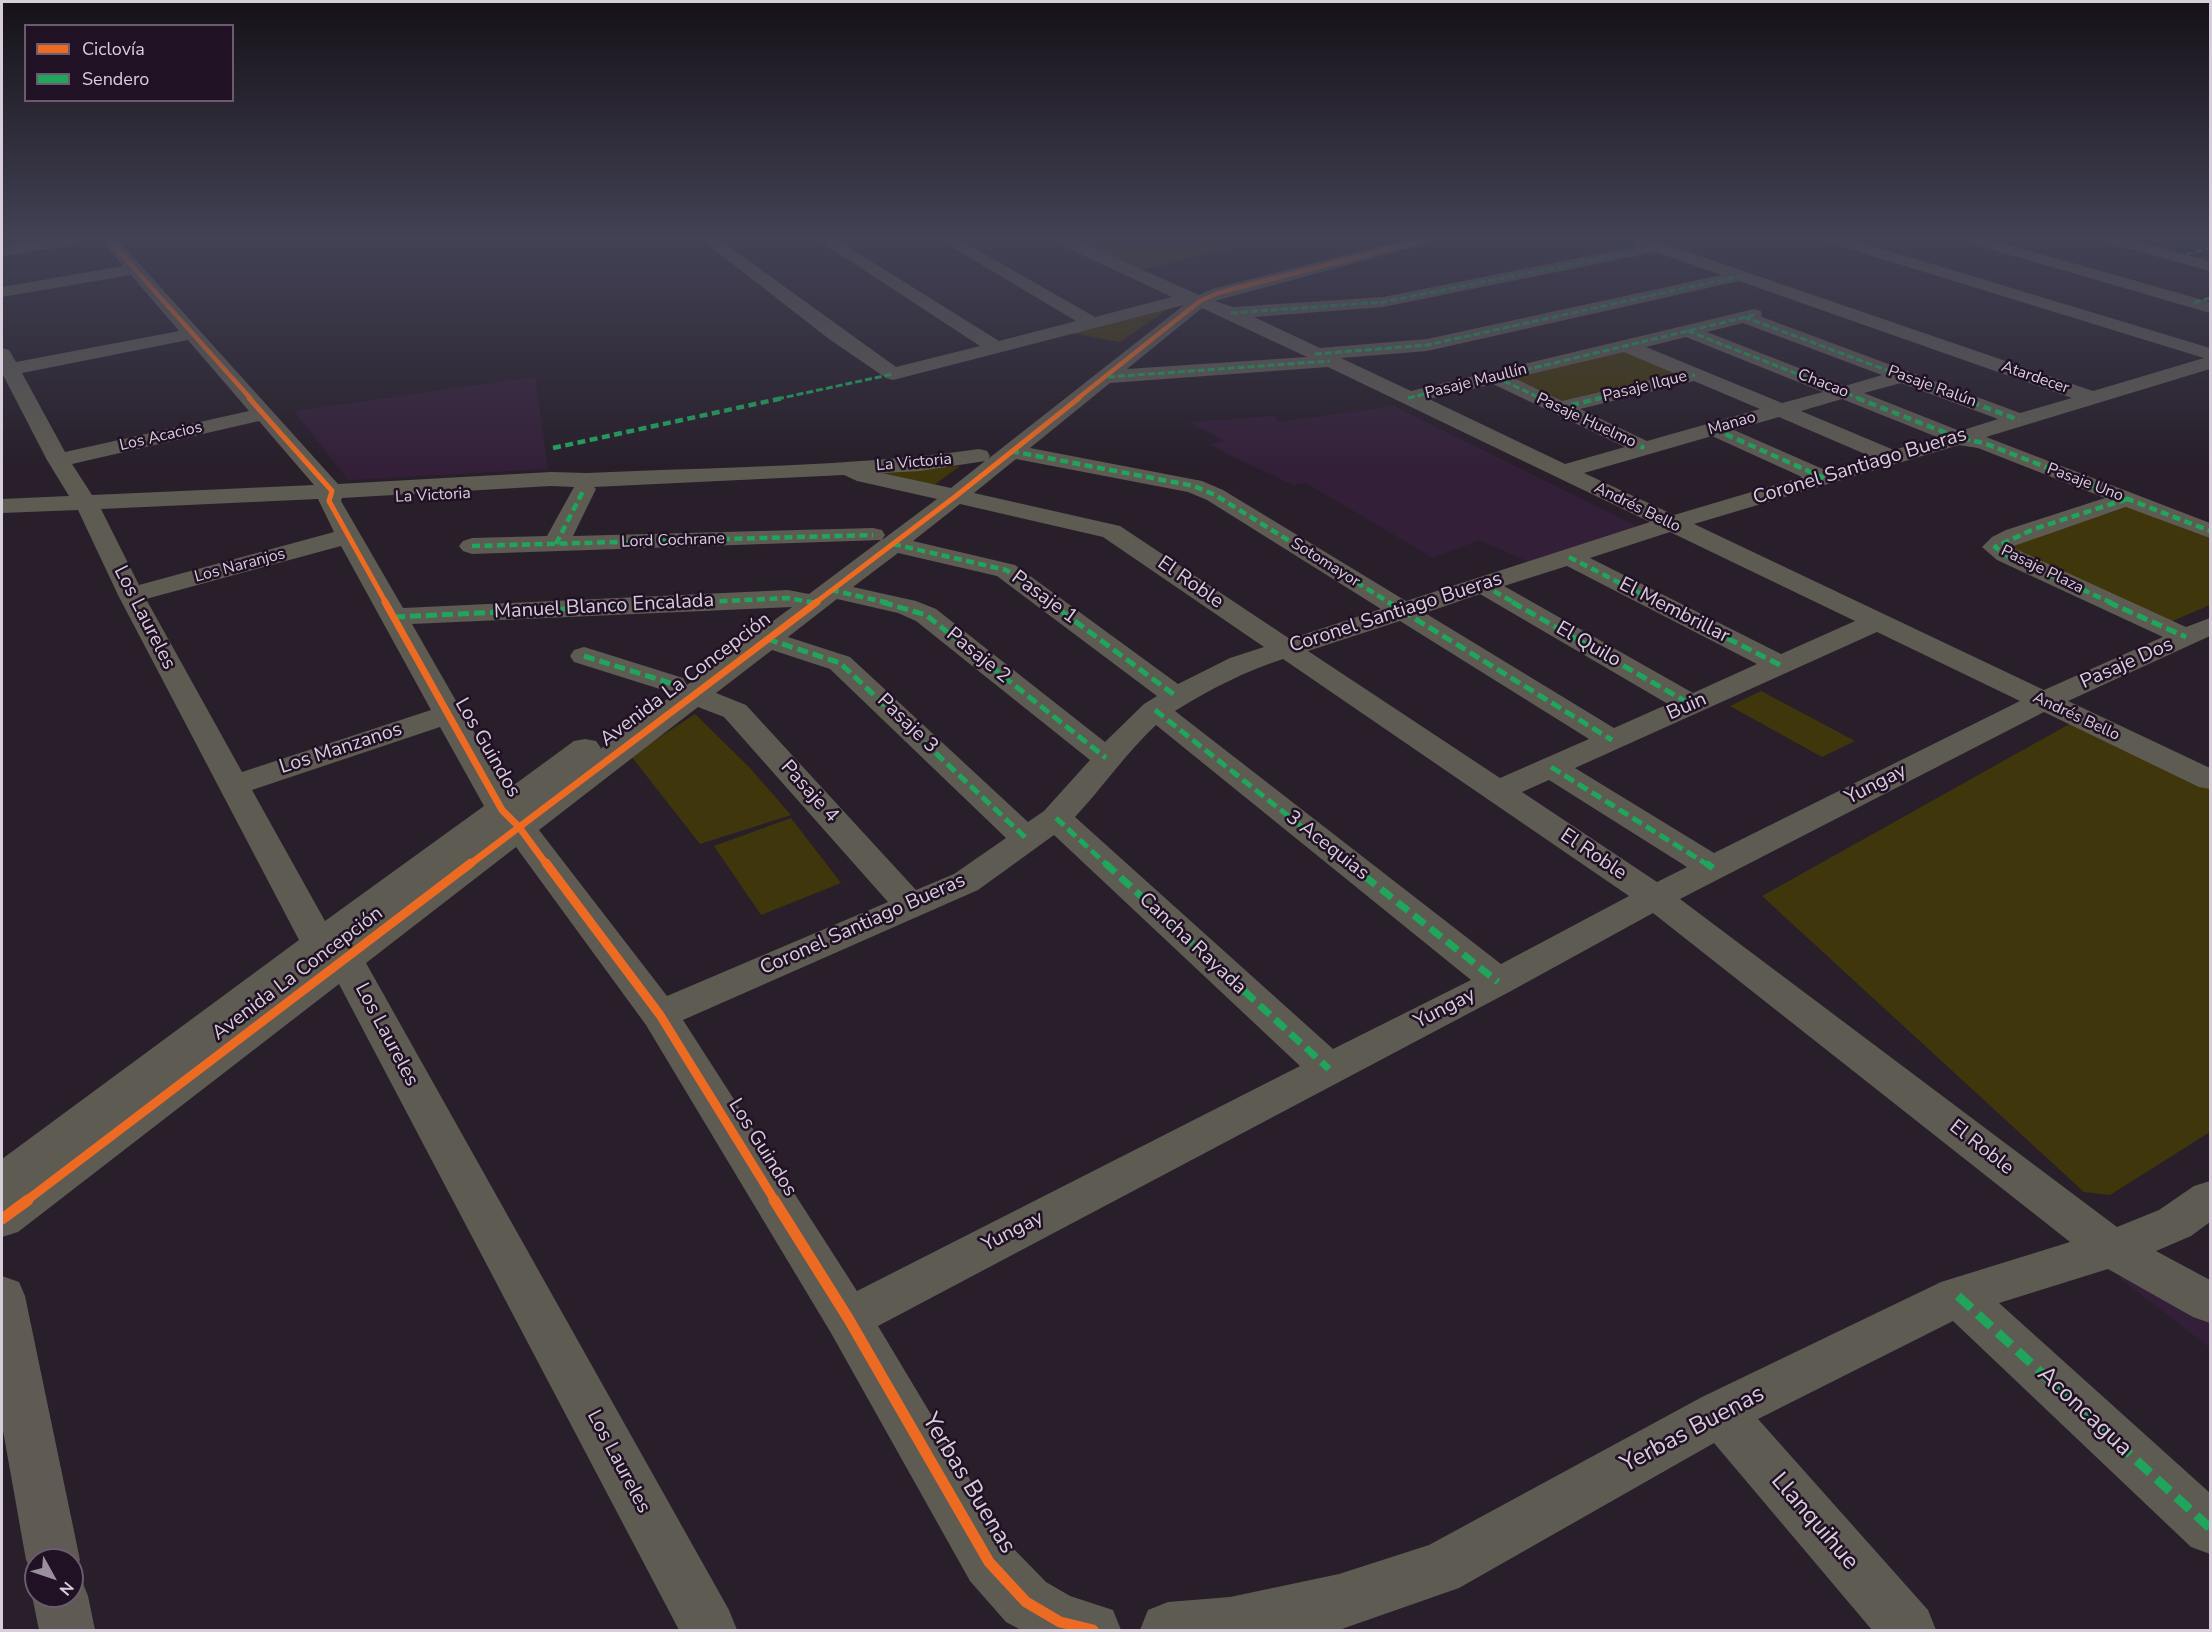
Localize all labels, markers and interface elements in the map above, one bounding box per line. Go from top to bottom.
legend [24,24,234,102]
text: Ciclovía [82,37,145,61]
text: Sendero [82,67,149,91]
street label: Atardecer [1999,357,2071,399]
street label: Pasaje Maullín [1423,360,1529,404]
street label: Pasaje Ralún [1885,362,1979,412]
street label: Chacao [1795,366,1851,402]
street label: Pasaje Ilque [1601,367,1689,407]
street label: Pasaje Huelmo [1533,390,1639,452]
street label: Manao [1706,408,1758,440]
street label: Los Acacios [118,418,204,456]
street label: Coronel Santiago Bueras [1750,423,1970,511]
street label: La Victoria [875,450,953,476]
street label: Pasaje Uno [2044,460,2126,506]
street label: Andrés Bello [1591,479,1683,537]
street label: La Victoria [395,484,471,508]
street label: Lord Cochrane [621,530,725,552]
street label: Sotomayor [1287,534,1363,592]
street label: Pasaje Plaza [1997,542,2087,598]
street label: Los Naranjos [192,545,288,587]
street label: El Roble [1152,552,1228,614]
street label: Los Laureles [108,562,180,674]
street label: Pasaje 1 [1006,566,1082,630]
street label: Coronel Santiago Bueras [1287,567,1505,659]
street label: El Membrillar [1615,573,1733,649]
street label: Manuel Blanco Encalada [493,589,715,625]
street label: Avenida La Concepción [596,608,776,752]
street label: El Quilo [1551,617,1625,673]
street label: Pasaje 2 [941,623,1015,689]
street label: Pasaje Dos [2077,633,2177,695]
street label: Buin [1664,688,1710,726]
street label: Pasaje 3 [872,689,942,759]
street label: Andrés Bello [2030,689,2122,745]
street label: Los Guindos [449,694,525,802]
street label: Los Manzanos [277,718,405,780]
street label: Pasaje 4 [775,756,843,828]
street label: Yungay [1841,759,1911,811]
street label: 3 Acequias [1281,806,1373,886]
street label: El Roble [1555,824,1631,886]
street label: Coronel Santiago Bueras [757,869,969,981]
street label: Cancha Rayada [1133,888,1251,1000]
street label: Avenida La Concepción [208,902,388,1046]
street label: Los Laureles [349,979,423,1091]
street label: Yungay [1410,983,1480,1035]
street label: Los Guindos [722,1095,802,1201]
street label: El Roble [1944,1115,2018,1181]
street label: Yungay [978,1206,1048,1258]
street label: Aconcagua [2031,1361,2137,1463]
street label: Yerbas Buenas [1616,1380,1770,1480]
street label: Los Laureles [581,1406,655,1518]
street label: Yerbas Buenas [915,1409,1021,1559]
street label: Llanquihue [1764,1468,1864,1576]
north arrow [24,1548,84,1608]
text: N [54,1577,79,1600]

